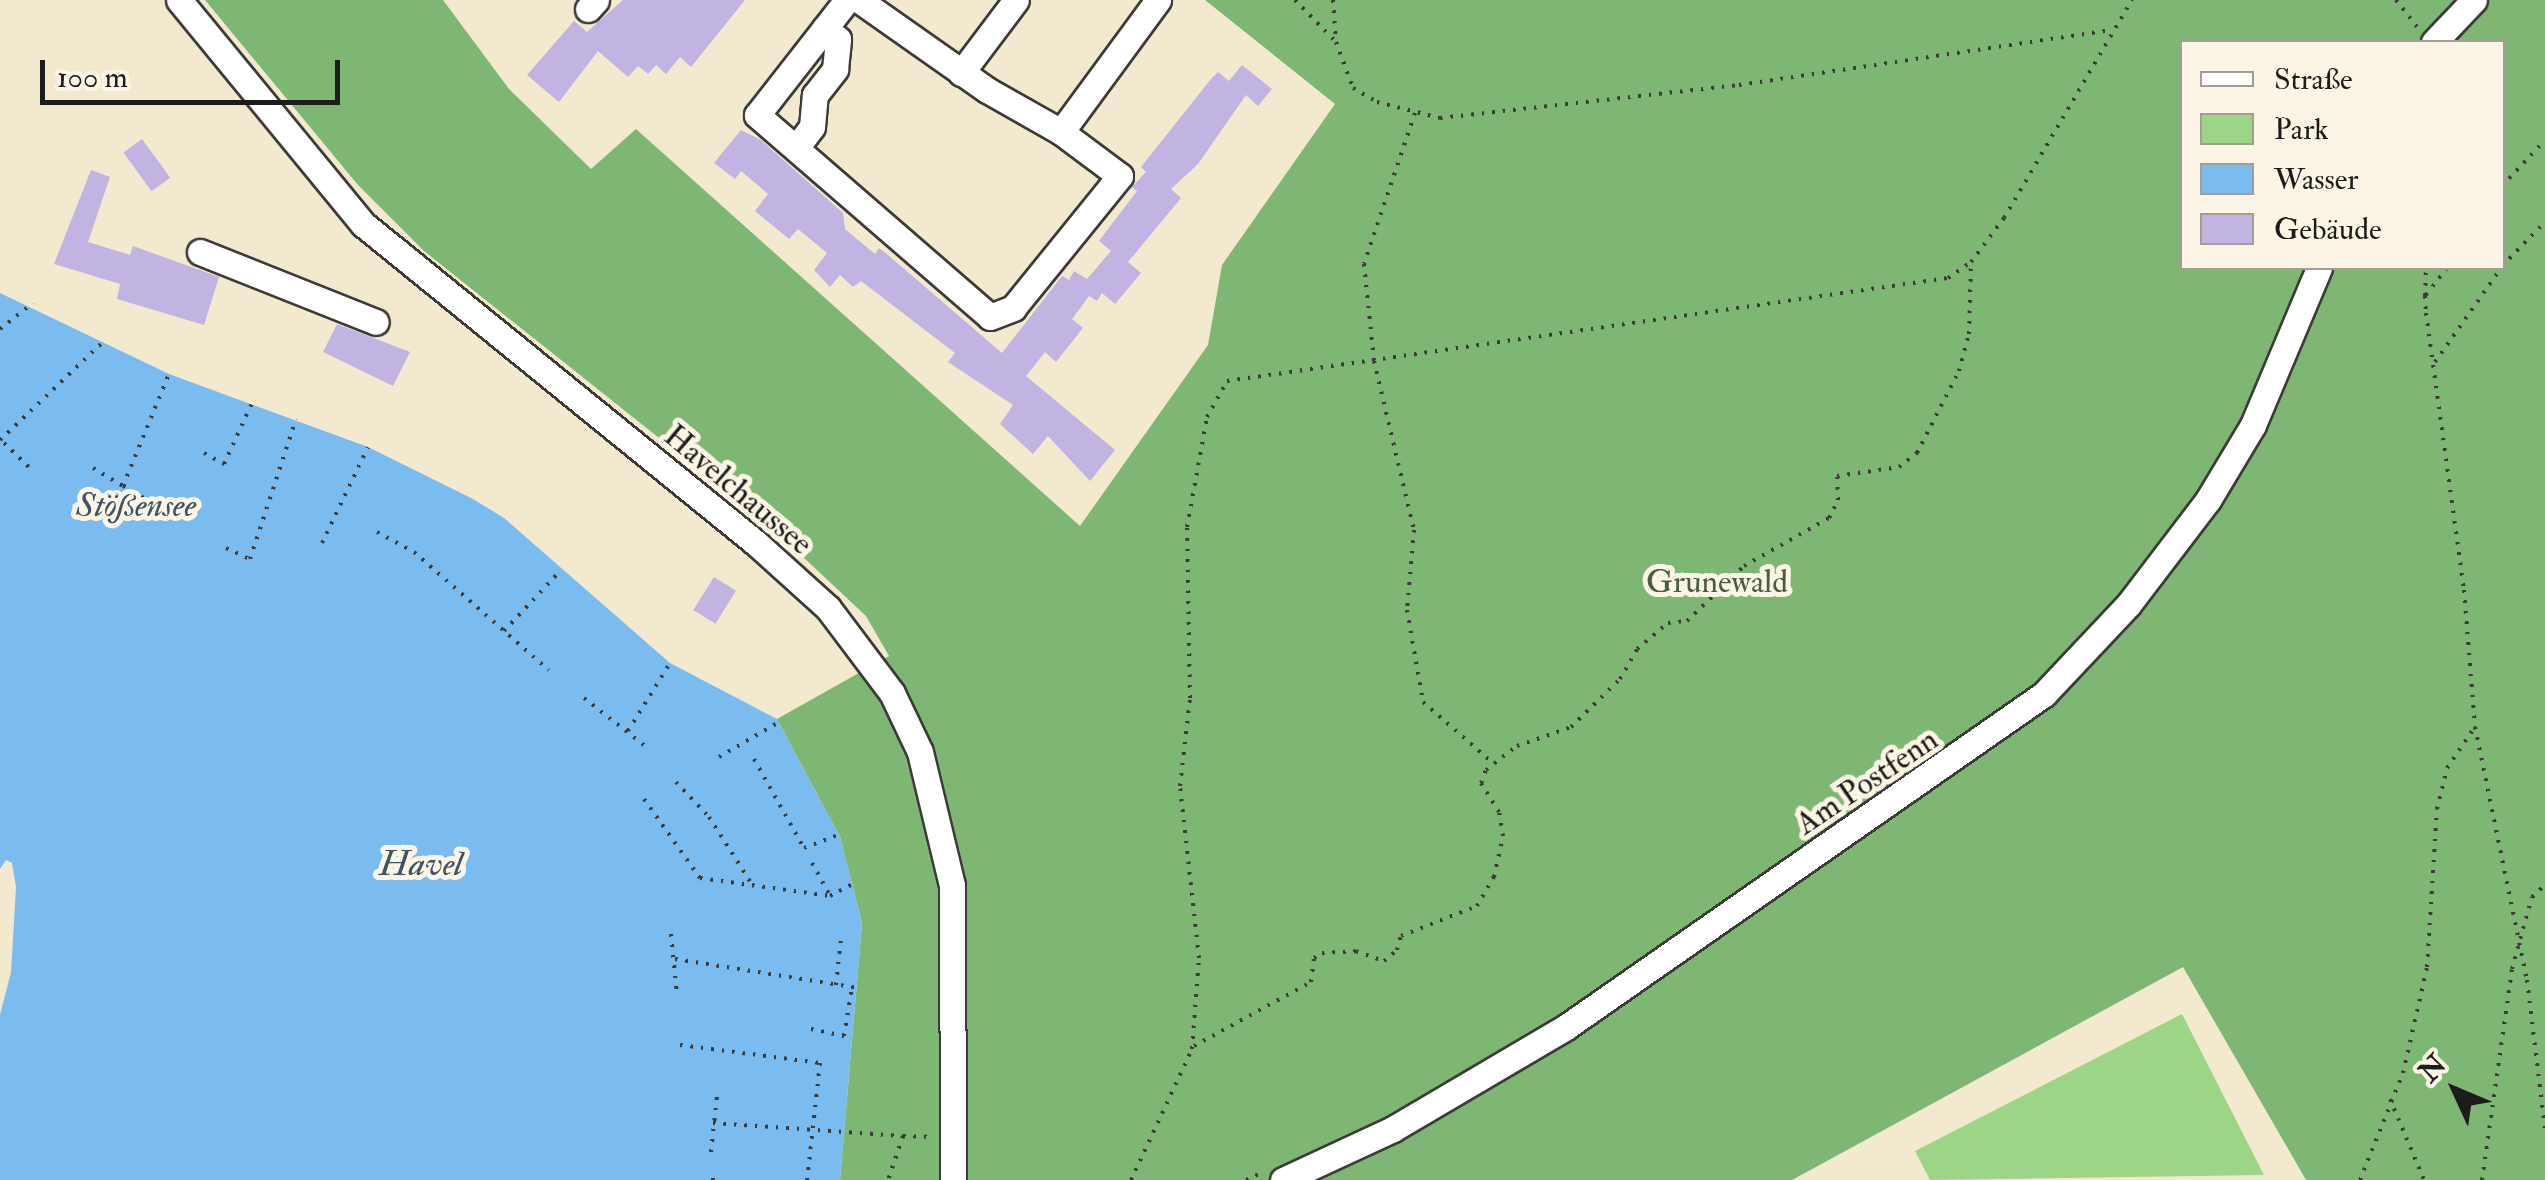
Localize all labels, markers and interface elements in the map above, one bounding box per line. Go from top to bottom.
scale bar [45,40,345,102]
legend [2180,40,2505,270]
text: 100 m [57,59,128,96]
text: Straße [2274,61,2353,98]
text: Park [2274,111,2329,148]
text: Wasser [2274,161,2359,198]
text: Gebäude [2274,211,2382,248]
street label: Havelchaussee [656,417,820,563]
water label: Stößensee [76,484,196,526]
park label: Grunewald [1646,563,1788,601]
street label: Am Postfenn [1789,720,1945,844]
water label: Havel [379,843,463,885]
north arrow [2405,1040,2505,1140]
text: N [2412,1048,2454,1090]

